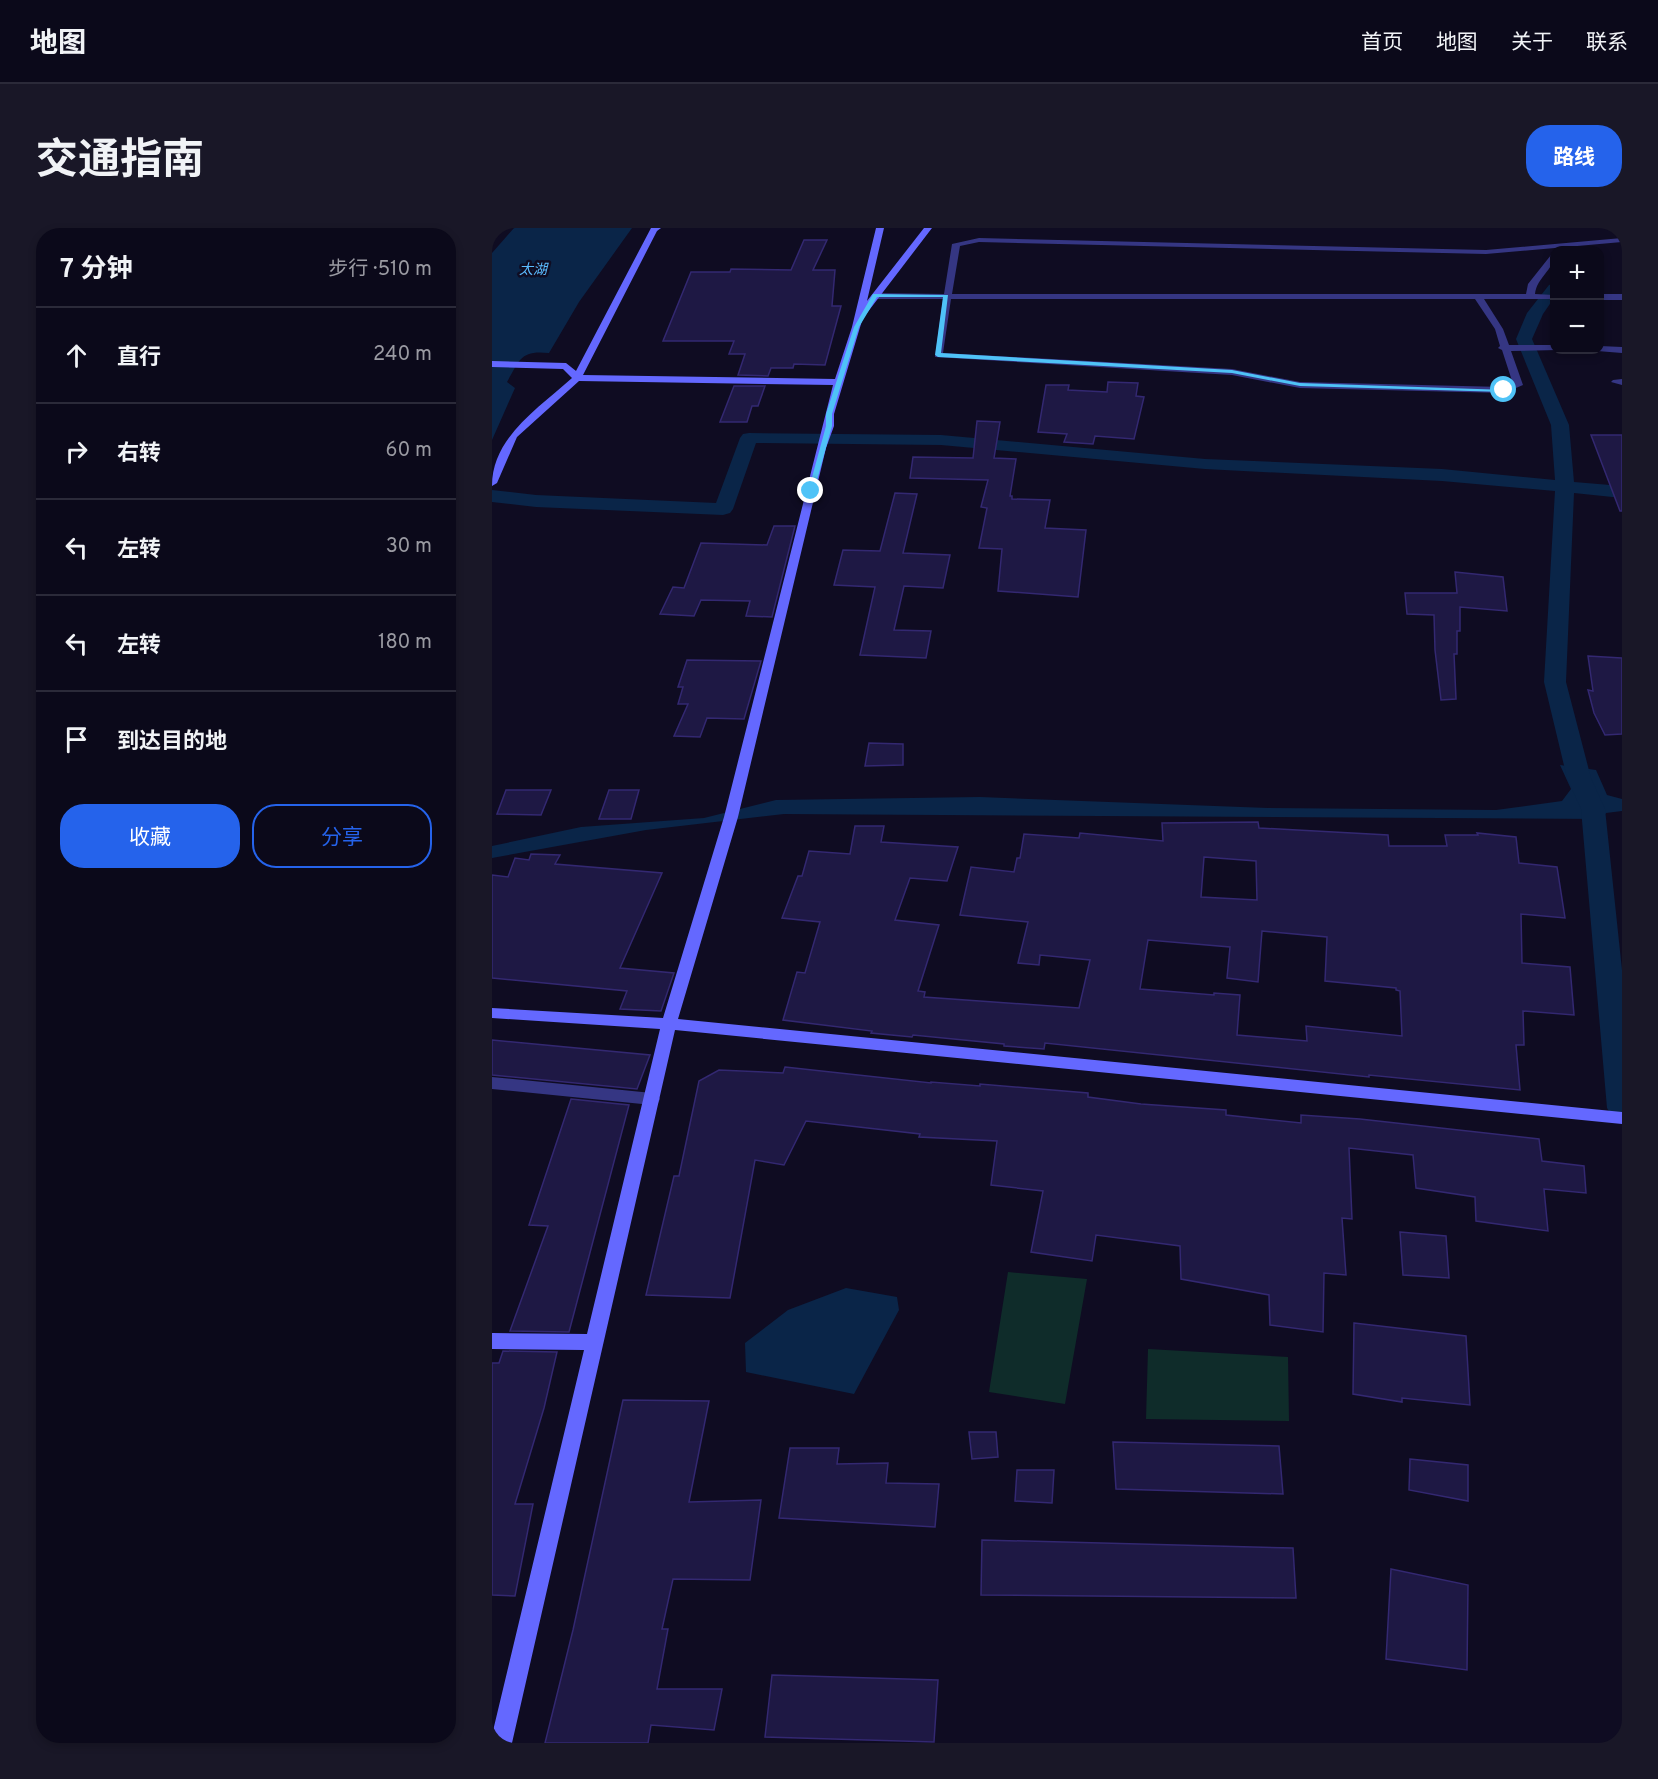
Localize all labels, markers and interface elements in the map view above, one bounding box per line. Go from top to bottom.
text: 地图 [30,27,86,63]
text: 首页 [1361,30,1403,57]
text: 地图 [1436,30,1478,57]
text: 关于 [1511,30,1553,57]
text: 联系 [1586,30,1628,57]
button: 路线 [1526,125,1622,187]
text: 交通指南 [36,136,204,189]
map controls [1550,246,1604,354]
button: + [1550,246,1604,300]
text: 7 分钟 [60,254,133,287]
text: 步行 · 510 m [328,257,432,283]
water label: 太湖 [519,262,549,279]
button: − [1550,300,1604,354]
icon: ahead [60,339,93,372]
text: 240 m [373,342,432,368]
text: 直行 [117,345,161,372]
route start [1490,376,1516,402]
icon: right [60,435,93,468]
text: 60 m [386,438,432,464]
text: 右转 [117,441,161,468]
route end [797,477,823,503]
icon: left [60,531,93,564]
text: 30 m [386,534,432,560]
text: 左转 [117,537,161,564]
icon: left [60,627,93,660]
text: 180 m [378,630,432,656]
text: 左转 [117,633,161,660]
icon: arrive [60,723,93,756]
text: 到达目的地 [117,729,227,756]
button: 收藏 [60,804,240,868]
button: 分享 [252,804,432,868]

